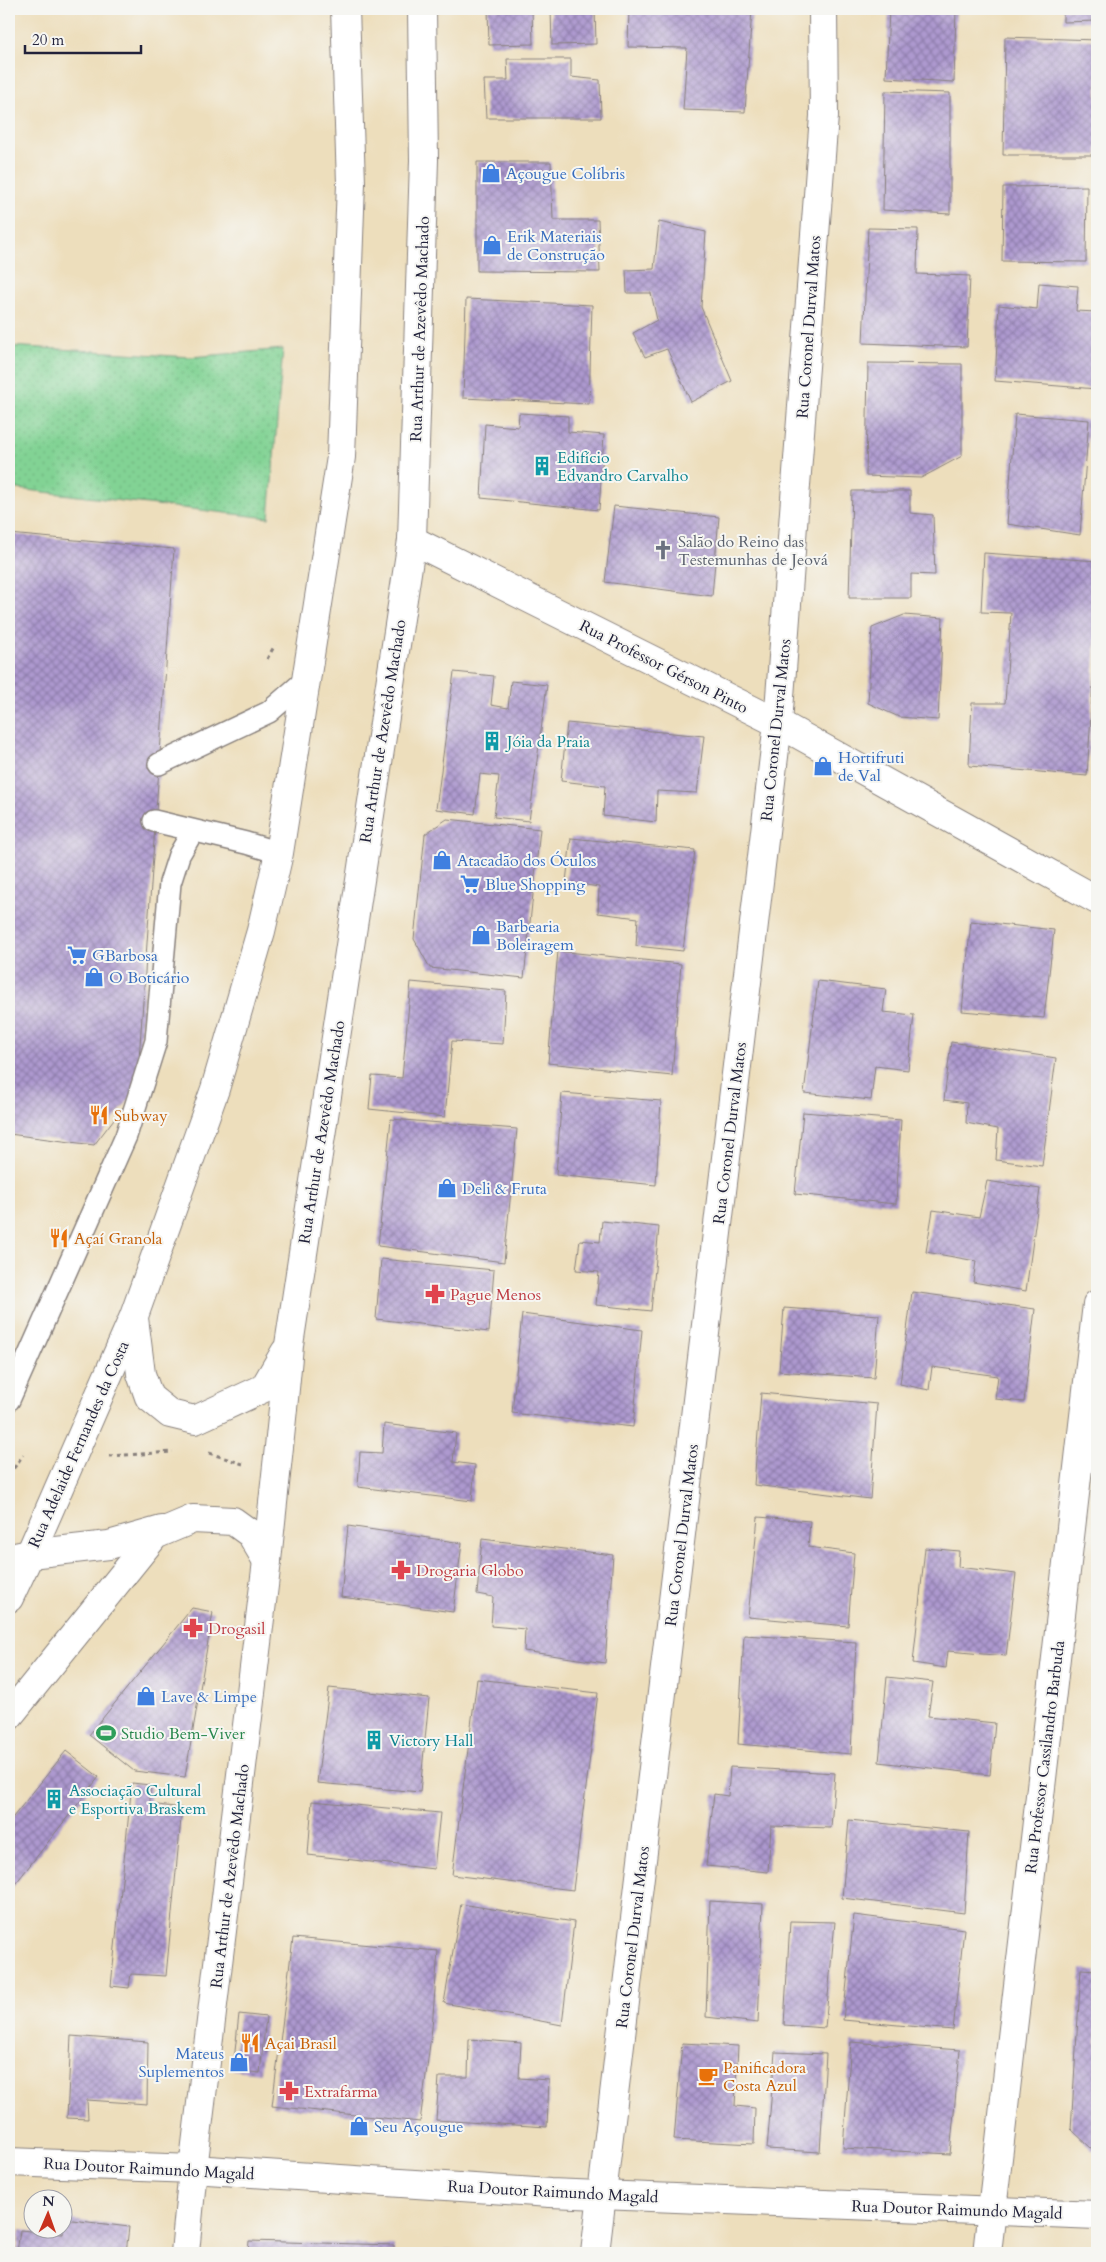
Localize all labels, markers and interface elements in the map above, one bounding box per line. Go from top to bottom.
scale bar [25,22,141,54]
text: 20 m [32,30,64,50]
shop icon: Açougue Colíbris [480,162,502,184]
place label: Açougue Colíbris [506,163,625,185]
street label: Rua Arthur de Azevêdo Machado [405,215,435,442]
place label: Erik Materiais de Construção [507,226,605,266]
shop icon: Erik Materiais de Construção [481,234,503,256]
street label: Rua Coronel Durval Matos [792,235,826,419]
place label: Edifício Edvandro Carvalho [557,447,689,487]
building icon: Edifício Edvandro Carvalho [531,455,553,477]
place label: Salão do Reino das Testemunhas de Jeová [678,531,828,571]
church icon: Salão do Reino das Testemunhas de Jeová [652,539,674,561]
street label: Rua Professor Gérson Pinto [575,615,752,719]
street label: Rua Arthur de Azevêdo Machado [354,618,412,844]
street label: Rua Coronel Durval Matos [755,638,797,822]
building icon: Jóia da Praia [481,730,503,752]
place label: Jóia da Praia [505,731,590,753]
place label: Hortifruti de Val [838,747,905,787]
shop icon: Hortifruti de Val [812,755,834,777]
shop icon: Atacadão dos Óculos [431,849,453,871]
place label: Atacadão dos Óculos [457,850,596,872]
supermarket icon: Blue Shopping [459,873,481,895]
place label: Blue Shopping [485,874,585,896]
place label: Barbearia Boleiragem [496,916,574,956]
shop icon: Barbearia Boleiragem [470,924,492,946]
supermarket icon: GBarbosa [66,944,88,966]
place label: GBarbosa [92,945,158,967]
shop icon: O Boticário [83,966,105,988]
place label: O Boticário [109,967,190,989]
street label: Rua Arthur de Azevêdo Machado [293,1019,351,1245]
street label: Rua Coronel Durval Matos [708,1041,752,1225]
restaurant icon: Subway [88,1104,110,1126]
place label: Subway [114,1105,168,1127]
shop icon: Deli & Fruta [436,1177,458,1199]
place label: Deli & Fruta [462,1178,547,1200]
restaurant icon: Açaí Granola [48,1227,70,1249]
place label: Açaí Granola [74,1228,163,1250]
pharmacy icon: Pague Menos [424,1283,446,1305]
place label: Pague Menos [450,1284,541,1306]
street label: Rua Adelaide Fernandes da Costa [23,1337,135,1551]
street label: Rua Coronel Durval Matos [660,1443,704,1627]
pharmacy icon: Drogaria Globo [390,1559,412,1581]
place label: Drogaria Globo [416,1560,524,1582]
pharmacy icon: Drogasil [182,1617,204,1639]
place label: Drogasil [208,1618,265,1640]
street label: Rua Professor Cassilandro Barbuda [1020,1639,1070,1875]
shop icon: Lave & Limpe [135,1685,157,1707]
place label: Lave & Limpe [161,1686,257,1708]
sports icon: Studio Bem-Viver [95,1722,117,1744]
place label: Studio Bem-Viver [121,1723,245,1745]
building icon: Victory Hall [363,1729,385,1751]
place label: Victory Hall [389,1730,473,1752]
street label: Rua Arthur de Azevêdo Machado [205,1762,255,1990]
place label: Associação Cultural e Esportiva Braskem [69,1780,206,1820]
building icon: Associação Cultural e Esportiva Braskem [43,1788,65,1810]
street label: Rua Coronel Durval Matos [611,1845,655,2029]
restaurant icon: Açai Brasil [239,2032,261,2054]
place label: Açai Brasil [265,2033,337,2055]
place label: Mateus Suplementos [138,2043,224,2083]
shop icon: Mateus Suplementos [228,2051,250,2073]
place label: Panificadora Costa Azul [723,2057,806,2097]
cafe icon: Panificadora Costa Azul [697,2065,719,2087]
pharmacy icon: Extrafarma [278,2080,300,2102]
place label: Extrafarma [304,2081,378,2103]
shop icon: Seu Açougue [348,2115,370,2137]
place label: Seu Açougue [374,2116,463,2138]
street label: Rua Doutor Raimundo Magald [43,2152,255,2186]
street label: Rua Doutor Raimundo Magald [447,2175,659,2209]
north arrow [22,2190,72,2240]
text: N [42,2192,55,2211]
street label: Rua Doutor Raimundo Magald [851,2195,1063,2225]

